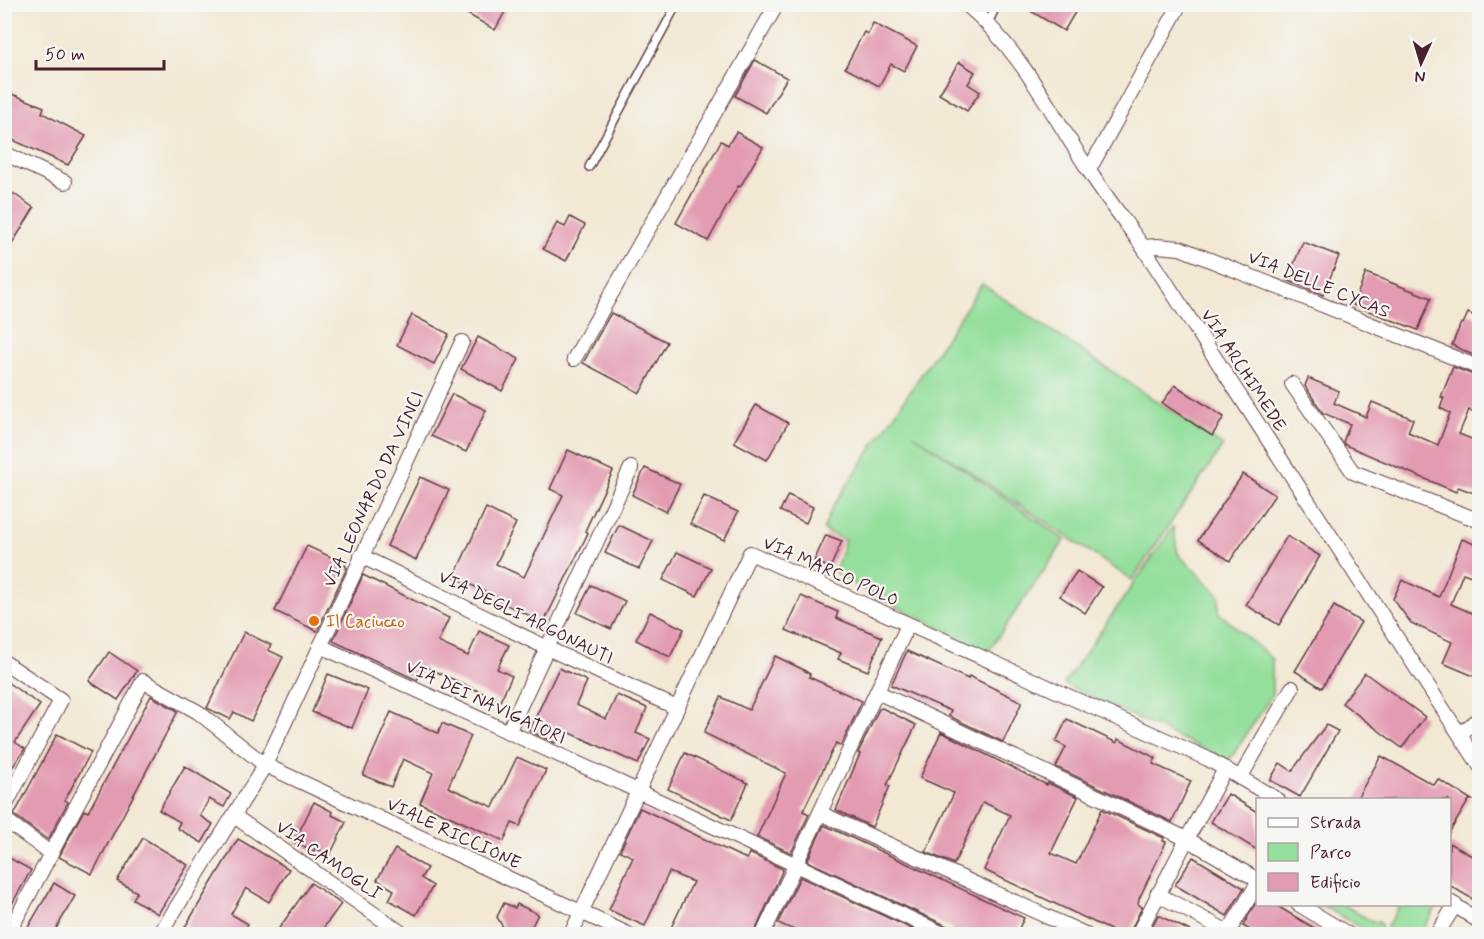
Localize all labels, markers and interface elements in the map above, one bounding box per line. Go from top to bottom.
scale bar [36,33,164,71]
north arrow [1391,33,1451,93]
text: 50 m [45,43,85,67]
text: N [1414,66,1426,87]
street label: VIA DELLE CYCAS [1244,246,1393,324]
street label: VIA ARCHIMEDE [1195,305,1292,436]
street label: VIA LEONARDO DA VINCI [318,387,430,591]
street label: VIA MARCO POLO [759,531,902,613]
street label: VIA DEGLI ARGONAUTI [434,565,617,671]
place label: Il Caciucco [326,610,405,634]
marker: Il Caciucco [307,614,321,628]
street label: VIA DEI NAVIGATORI [402,655,570,751]
street label: VIALE RICCIONE [383,792,525,876]
legend [1256,798,1451,906]
text: Strada [1310,811,1361,835]
street label: VIA CAMOGLI [271,815,386,906]
text: Parco [1310,841,1351,865]
text: Edificio [1310,871,1361,895]

